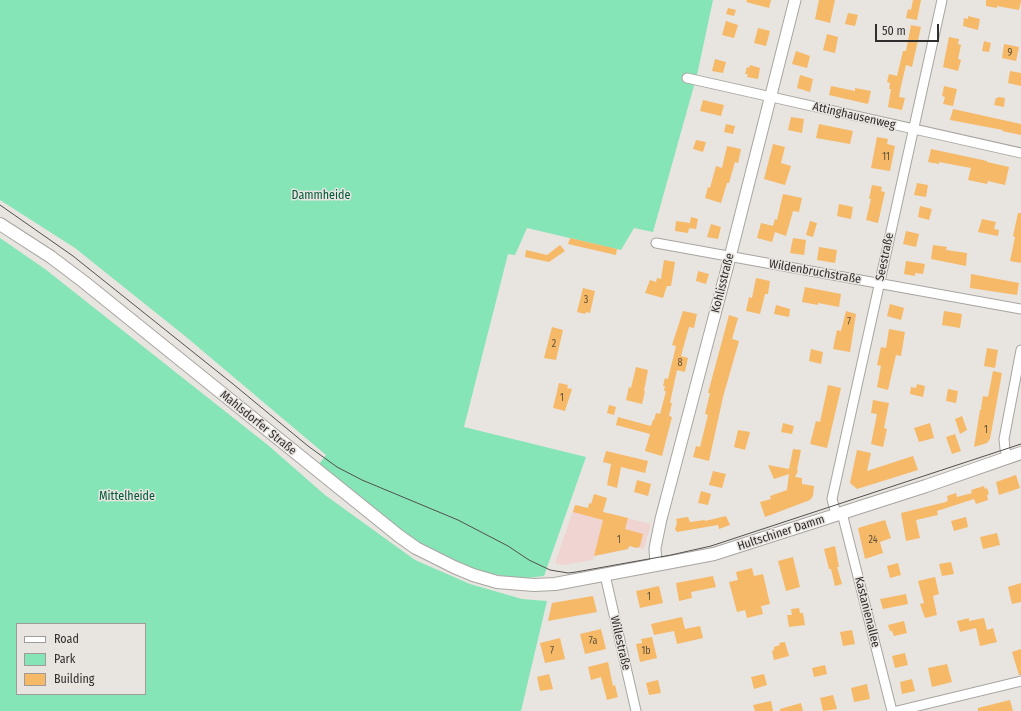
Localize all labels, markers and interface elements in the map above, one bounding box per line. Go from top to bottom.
scale bar [877,16,941,42]
text: 50 m [882,24,906,38]
house number: 9 [1008,47,1012,59]
street label: Attinghausenweg [811,99,897,133]
house number: 11 [882,151,890,163]
park label: Dammheide [292,189,350,203]
street label: Seestraße [873,232,897,282]
street label: Kohlisstraße [709,252,737,314]
street label: Wildenbruchstraße [768,257,862,287]
house number: 3 [584,294,588,306]
house number: 7 [847,316,851,328]
house number: 2 [552,338,556,350]
house number: 8 [678,357,682,369]
street label: Mahlsdorfer Straße [217,388,299,458]
house number: 1 [560,392,564,404]
house number: 1 [984,424,988,436]
park label: Mittelheide [99,490,155,504]
street label: Hultschiner Damm [736,512,826,554]
house number: 1 [617,534,621,546]
house number: 24 [868,534,878,546]
street label: Kastanienallee [851,575,883,649]
house number: 1 [647,591,651,603]
street label: Willestraße [607,614,633,672]
legend [16,623,146,695]
text: Road [54,632,79,646]
house number: 7a [589,635,597,647]
house number: 7 [550,645,554,657]
house number: 1b [641,645,651,657]
text: Park [54,652,75,666]
text: Building [54,672,94,686]

